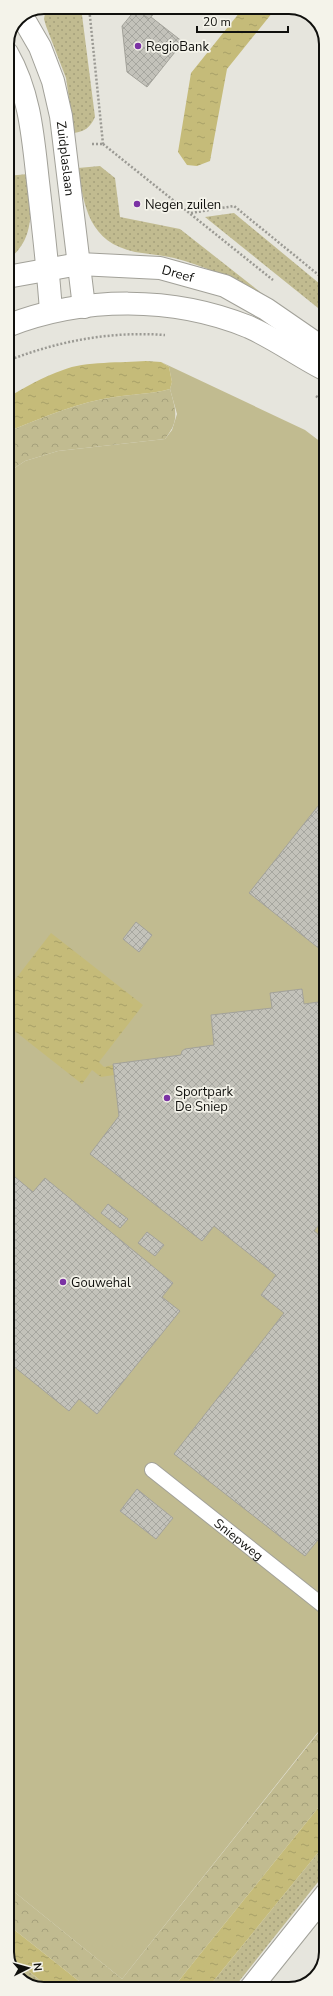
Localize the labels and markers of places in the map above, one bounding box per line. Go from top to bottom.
place label: RegioBank [146,38,209,56]
marker: RegioBank [133,41,143,51]
place label: Negen zuilen [145,196,221,214]
marker: Negen zuilen [132,199,142,209]
place label: Sportpark De Sniep [175,1083,233,1116]
marker: Sportpark De Sniep [162,1093,172,1103]
place label: Gouwehal [71,1274,131,1292]
marker: Gouwehal [58,1277,68,1287]

